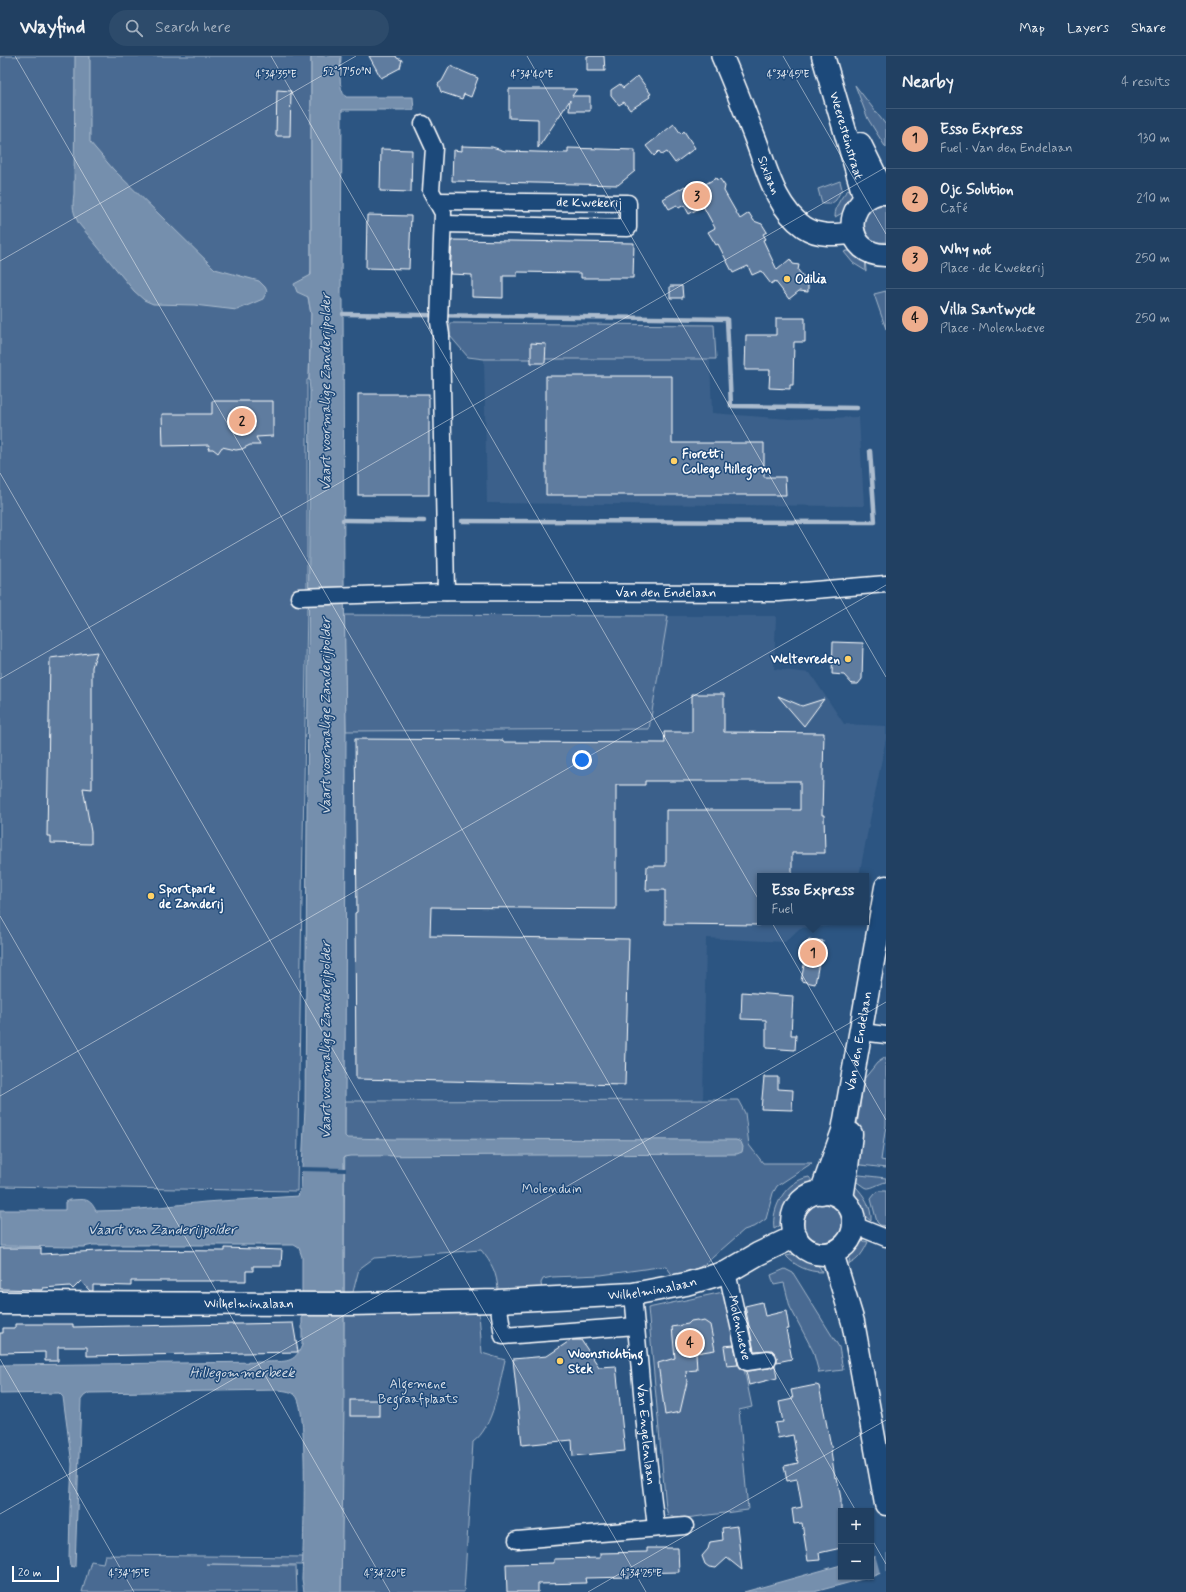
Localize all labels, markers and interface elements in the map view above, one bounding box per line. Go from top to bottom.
search box [109,10,389,46]
text: Wayfind [20,15,85,40]
icon: search [123,17,145,39]
text: Search here [155,18,231,38]
text: Map [1019,19,1045,37]
text: Layers [1067,19,1109,37]
text: Share [1131,19,1166,37]
text: 52°17'50"N [323,65,371,79]
text: 4°34'35"E [255,68,297,82]
text: 4°34'40"E [511,68,554,82]
text: 4°34'45"E [767,68,809,82]
text: Nearby [902,71,954,93]
text: 4 results [1121,74,1170,91]
street label: Weeresteinstraat [825,90,867,182]
text: Esso Express [940,120,1023,140]
text: 1 [912,130,918,147]
text: 130 m [1137,130,1170,147]
text: Fuel · Van den Endelaan [940,140,1073,157]
street label: Sixlaan [754,154,784,197]
text: Ojc Solution [940,180,1014,200]
pin: 3 [684,181,710,211]
text: 2 [912,190,918,207]
text: 210 m [1136,190,1170,207]
street label: de Kwekerij [556,194,622,211]
text: Café [940,200,967,217]
text: Why not [940,240,991,260]
text: 3 [912,250,918,267]
text: 250 m [1135,250,1170,267]
text: Place · de Kwekerij [940,260,1044,277]
place label: Odilia [795,271,827,288]
marker: Odilia [782,274,792,284]
water label: Vaart voormalige Zanderijpolder [317,291,336,491]
text: Villa Santwyck [940,300,1035,320]
text: 4 [911,310,919,327]
text: 250 m [1135,310,1170,327]
text: Place · Molenhoeve [940,320,1045,337]
pin: 2 [229,406,255,436]
place label: Fioretti College Hillegom [682,446,771,481]
marker: Fioretti College Hillegom [669,456,679,466]
street label: Van den Endelaan [615,584,716,601]
water label: Vaart voormalige Zanderijpolder [317,615,336,815]
place label: Weltevreden [770,651,840,668]
marker: Weltevreden [843,654,853,664]
your location [572,750,592,770]
popup [757,873,869,925]
place label: Sportpark de Zanderij [159,881,224,914]
text: Esso Express [772,881,854,901]
marker: Sportpark de Zanderij [146,891,156,901]
text: Fuel [772,901,793,918]
pin: 1 [800,938,826,968]
water label: Vaart voormalige Zanderijpolder [317,939,336,1139]
street label: Van den Endelaan [842,990,876,1092]
park label: Molenduin [522,1181,582,1198]
water label: Vaart vm Zanderijpolder [88,1221,238,1239]
street label: Wilhelminalaan [607,1273,699,1304]
street label: Molenhoeve [724,1293,755,1362]
street label: Wilhelminalaan [204,1295,294,1312]
pin: 4 [677,1328,703,1358]
place label: Woonstichting Stek [567,1346,643,1378]
marker: Woonstichting Stek [555,1356,565,1366]
water label: Hillegommerbeek [189,1364,296,1383]
park label: Algemene Begraafplaats [378,1376,458,1410]
street label: Van Engelenlaan [633,1383,660,1486]
map controls [838,1508,874,1580]
button: + [838,1508,874,1544]
button: − [838,1544,874,1580]
scale bar [12,1564,59,1583]
text: 20 m [18,1566,41,1580]
text: 4°34'15"E [108,1567,150,1581]
text: 4°34'20"E [364,1567,406,1581]
text: 4°34'25"E [620,1567,662,1581]

